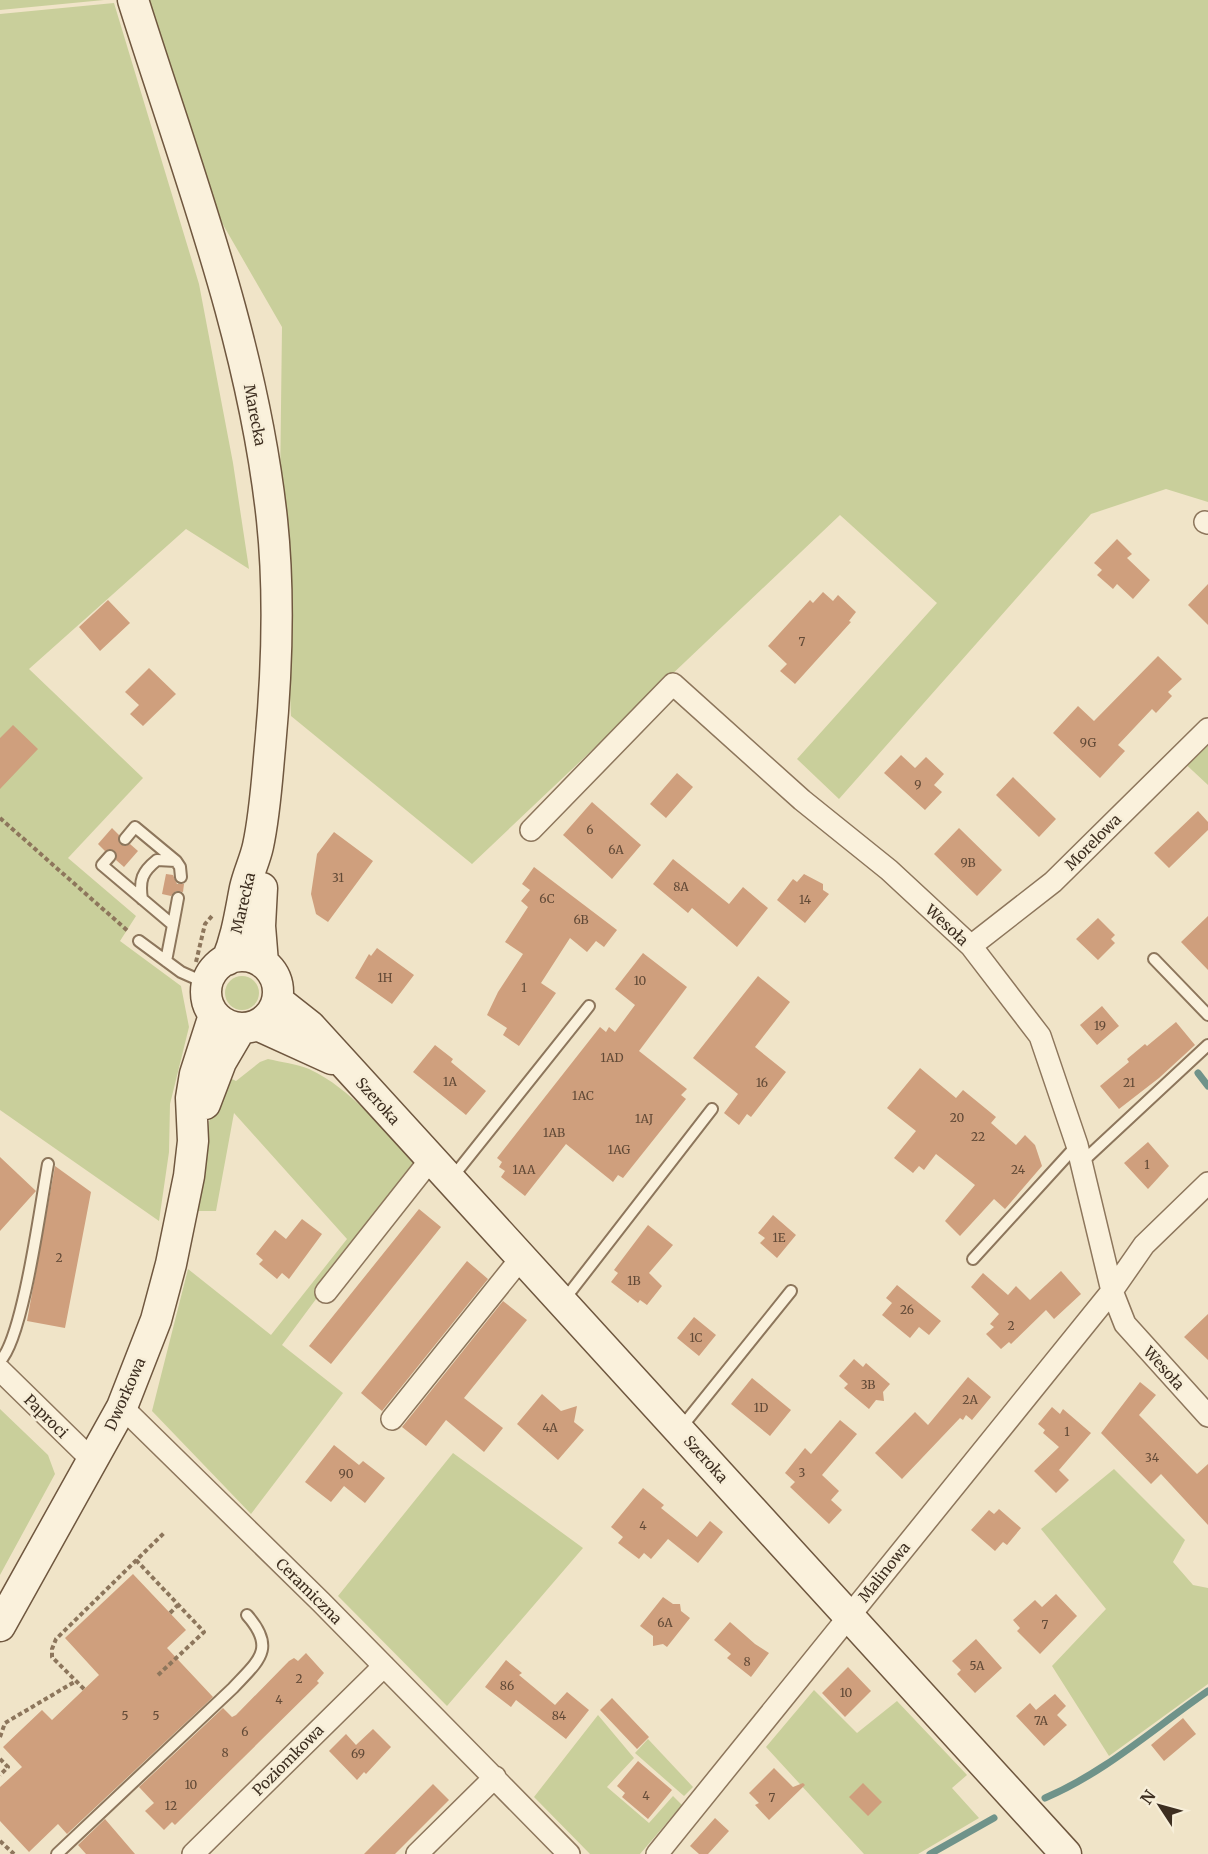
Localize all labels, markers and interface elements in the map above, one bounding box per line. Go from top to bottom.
street label: Marecka [240,383,270,447]
house number: 7 [799,634,806,649]
house number: 9G [1080,735,1096,750]
house number: 9 [914,777,922,792]
street label: Morelowa [1061,810,1125,874]
house number: 6 [586,822,594,837]
house number: 6A [608,842,624,857]
house number: 9B [961,855,976,870]
house number: 31 [332,870,344,885]
street label: Marecka [227,871,259,935]
house number: 8A [673,879,689,894]
house number: 6C [539,891,555,906]
house number: 14 [799,892,812,907]
street label: Wesoła [921,900,972,950]
house number: 6B [573,912,589,927]
house number: 1H [378,970,393,985]
house number: 10 [634,973,647,988]
house number: 1 [521,980,527,995]
house number: 19 [1094,1018,1106,1033]
house number: 1AD [600,1050,624,1065]
street label: Szeroka [352,1073,404,1129]
house number: 1A [443,1074,458,1089]
house number: 16 [756,1075,768,1090]
house number: 21 [1123,1075,1136,1090]
house number: 1AC [572,1088,594,1103]
house number: 20 [950,1110,965,1125]
house number: 1AJ [635,1111,654,1126]
house number: 1AB [543,1125,565,1140]
house number: 22 [971,1129,985,1144]
house number: 1AG [608,1142,631,1157]
house number: 1 [1144,1157,1150,1172]
house number: 1AA [512,1162,536,1177]
house number: 24 [1011,1162,1026,1177]
house number: 1E [773,1230,786,1245]
house number: 2 [55,1250,63,1265]
house number: 1B [627,1273,641,1288]
house number: 26 [900,1302,914,1317]
house number: 2 [1007,1318,1015,1333]
house number: 1C [690,1330,703,1345]
street label: Wesoła [1139,1342,1188,1394]
street label: Dworkowa [100,1355,150,1433]
house number: 3B [861,1377,875,1392]
street label: Paproci [20,1390,72,1442]
house number: 2A [962,1392,978,1407]
house number: 1D [754,1400,768,1415]
house number: 4A [542,1420,558,1435]
house number: 1 [1064,1424,1070,1439]
street label: Szeroka [680,1431,732,1487]
house number: 34 [1145,1450,1160,1465]
house number: 3 [799,1465,806,1480]
house number: 90 [338,1466,354,1481]
house number: 4 [639,1518,647,1533]
street label: Malinowa [854,1538,914,1606]
street label: Ceramiczna [272,1554,346,1628]
house number: 6A [657,1615,673,1630]
house number: 7 [1042,1617,1049,1632]
house number: 8 [743,1654,751,1669]
house number: 5A [969,1658,985,1673]
house number: 2 [295,1671,303,1686]
house number: 86 [500,1678,514,1693]
house number: 10 [840,1685,853,1700]
house number: 4 [275,1692,283,1707]
house number: 5 [121,1708,129,1723]
house number: 5 [152,1708,160,1723]
house number: 84 [552,1708,567,1723]
house number: 7A [1034,1713,1049,1728]
street label: Poziomkowa [248,1720,328,1800]
house number: 6 [241,1724,249,1739]
house number: 8 [221,1745,229,1760]
house number: 69 [351,1746,365,1761]
north arrow [1130,1776,1190,1836]
house number: 10 [185,1777,198,1792]
text: N [1136,1786,1160,1808]
house number: 4 [642,1788,650,1803]
house number: 7 [769,1790,776,1805]
house number: 12 [165,1798,177,1813]

